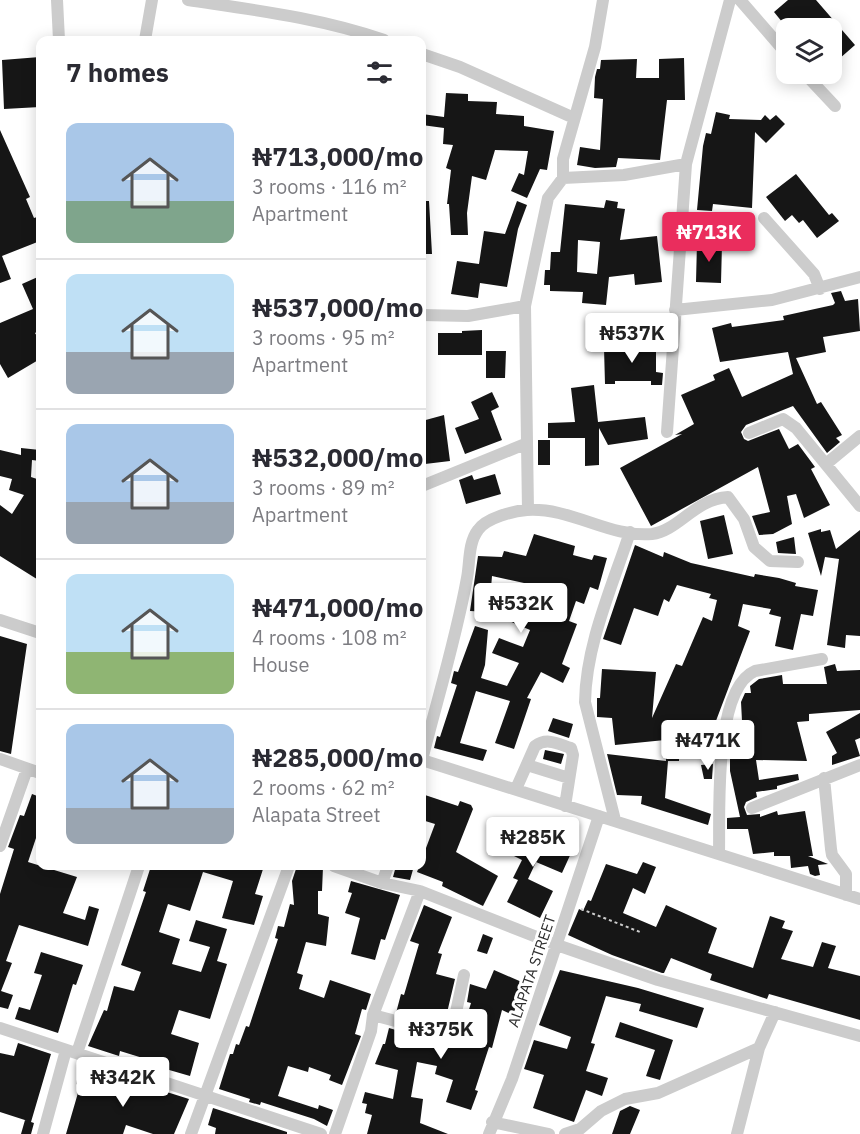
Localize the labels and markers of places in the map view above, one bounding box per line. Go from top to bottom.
pin: ₦713K [667,212,751,263]
pin: ₦537K [590,313,674,364]
pin: ₦532K [479,583,563,634]
pin: ₦471K [666,720,750,771]
pin: ₦285K [491,817,575,868]
pin: ₦375K [399,1009,483,1060]
pin: ₦342K [81,1057,165,1108]

